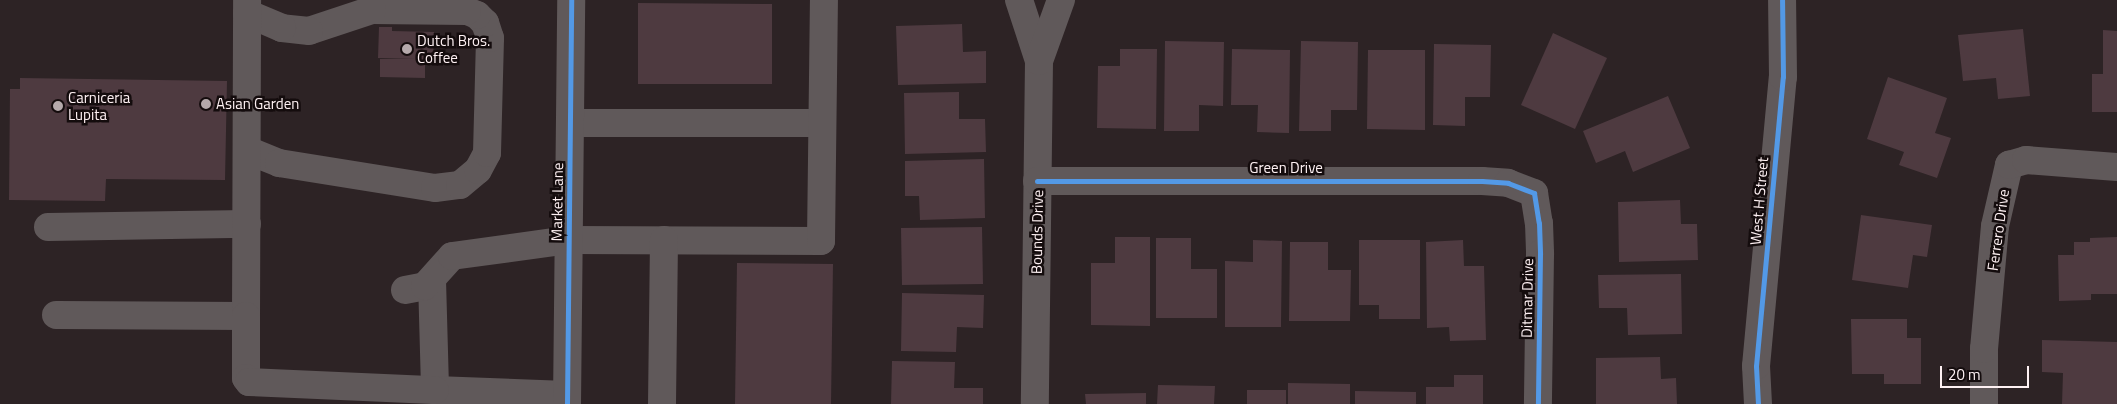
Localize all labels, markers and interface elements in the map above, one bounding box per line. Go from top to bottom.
place label: Dutch Bros. Coffee [417,31,490,66]
marker: Dutch Bros. Coffee [401,43,413,55]
place label: Carniceria Lupita [68,88,130,123]
place label: Asian Garden [216,95,299,113]
marker: Asian Garden [200,98,212,110]
marker: Carniceria Lupita [52,100,64,112]
street label: West H Street [1746,156,1772,246]
street label: Green Drive [1249,159,1323,177]
street label: Market Lane [547,162,567,242]
street label: Ferrero Drive [1983,188,2013,272]
street label: Bounds Drive [1027,190,1047,274]
street label: Ditmar Drive [1517,258,1537,338]
scale bar [1942,356,2031,388]
text: 20 m [1948,363,1981,386]

